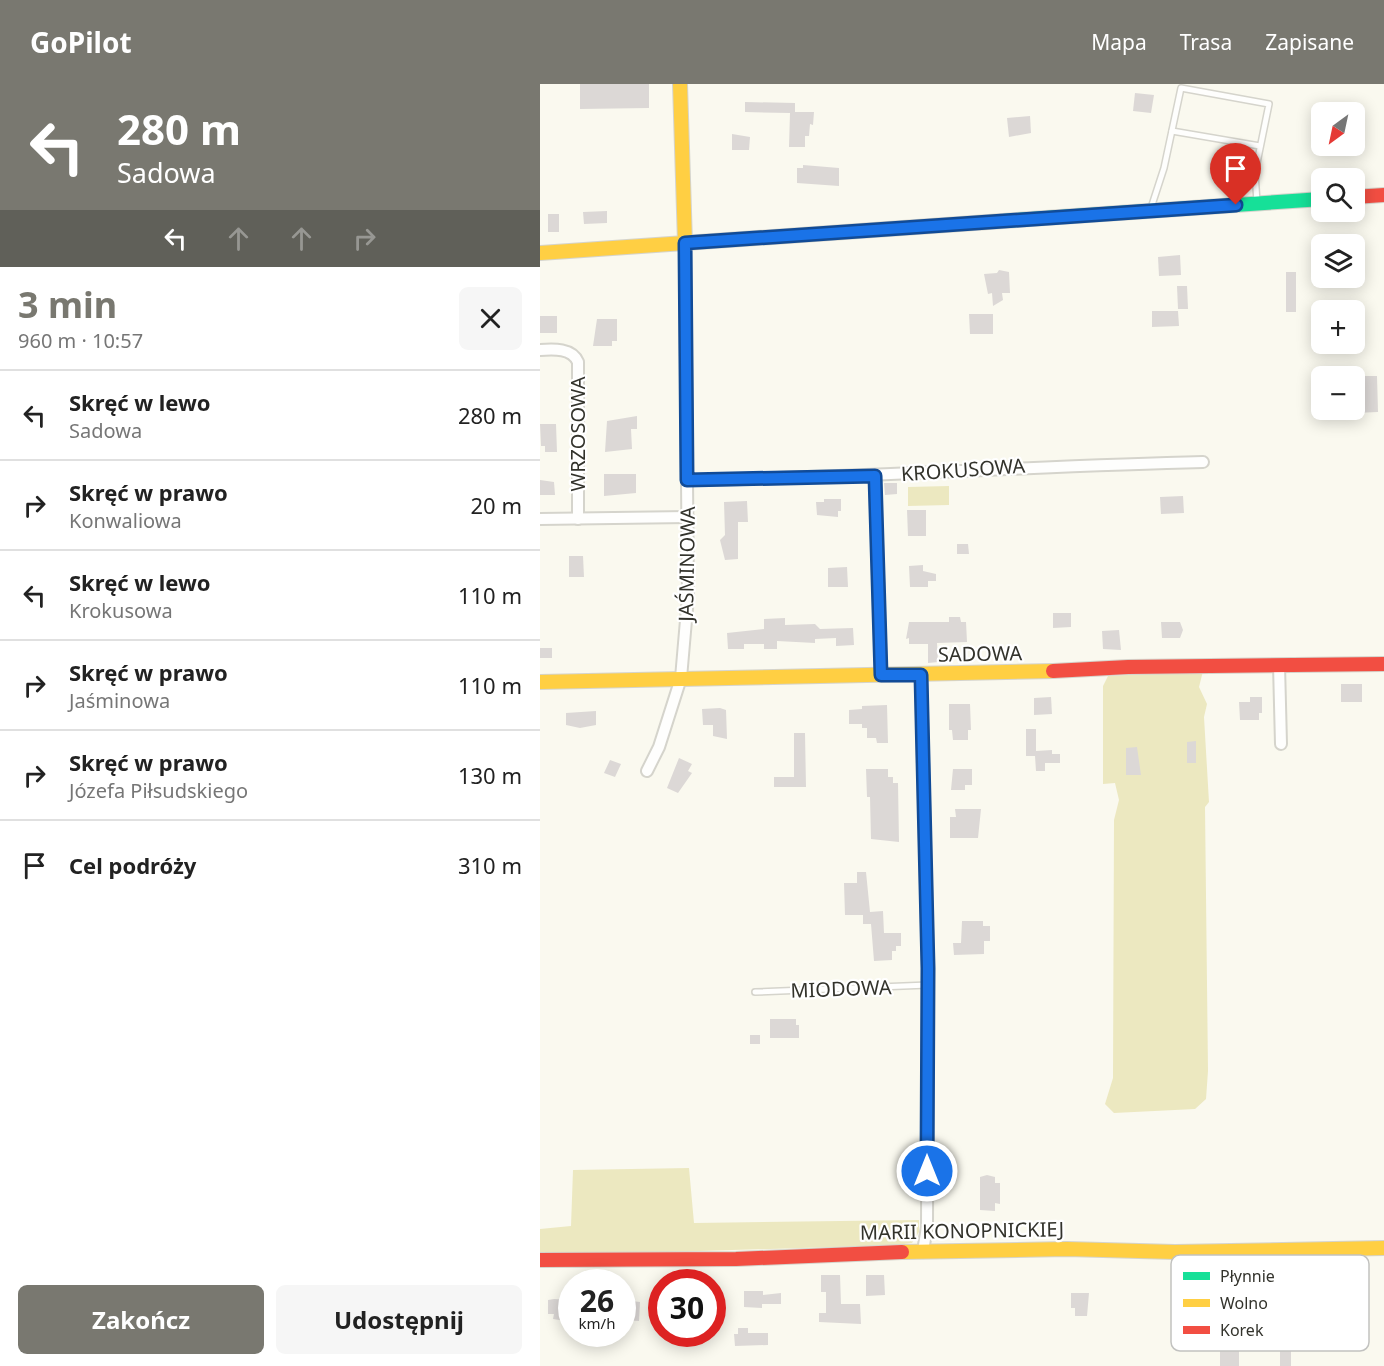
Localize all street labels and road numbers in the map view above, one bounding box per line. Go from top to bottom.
street label: WRZOSOWA [564,376,591,491]
street label: KROKUSOWA [900,452,1026,487]
street label: JAŚMINOWA [672,506,701,624]
street label: SADOWA [938,639,1023,668]
street label: MIODOWA [790,973,892,1004]
street label: MARII KONOPNICKIEJ [860,1215,1064,1246]

